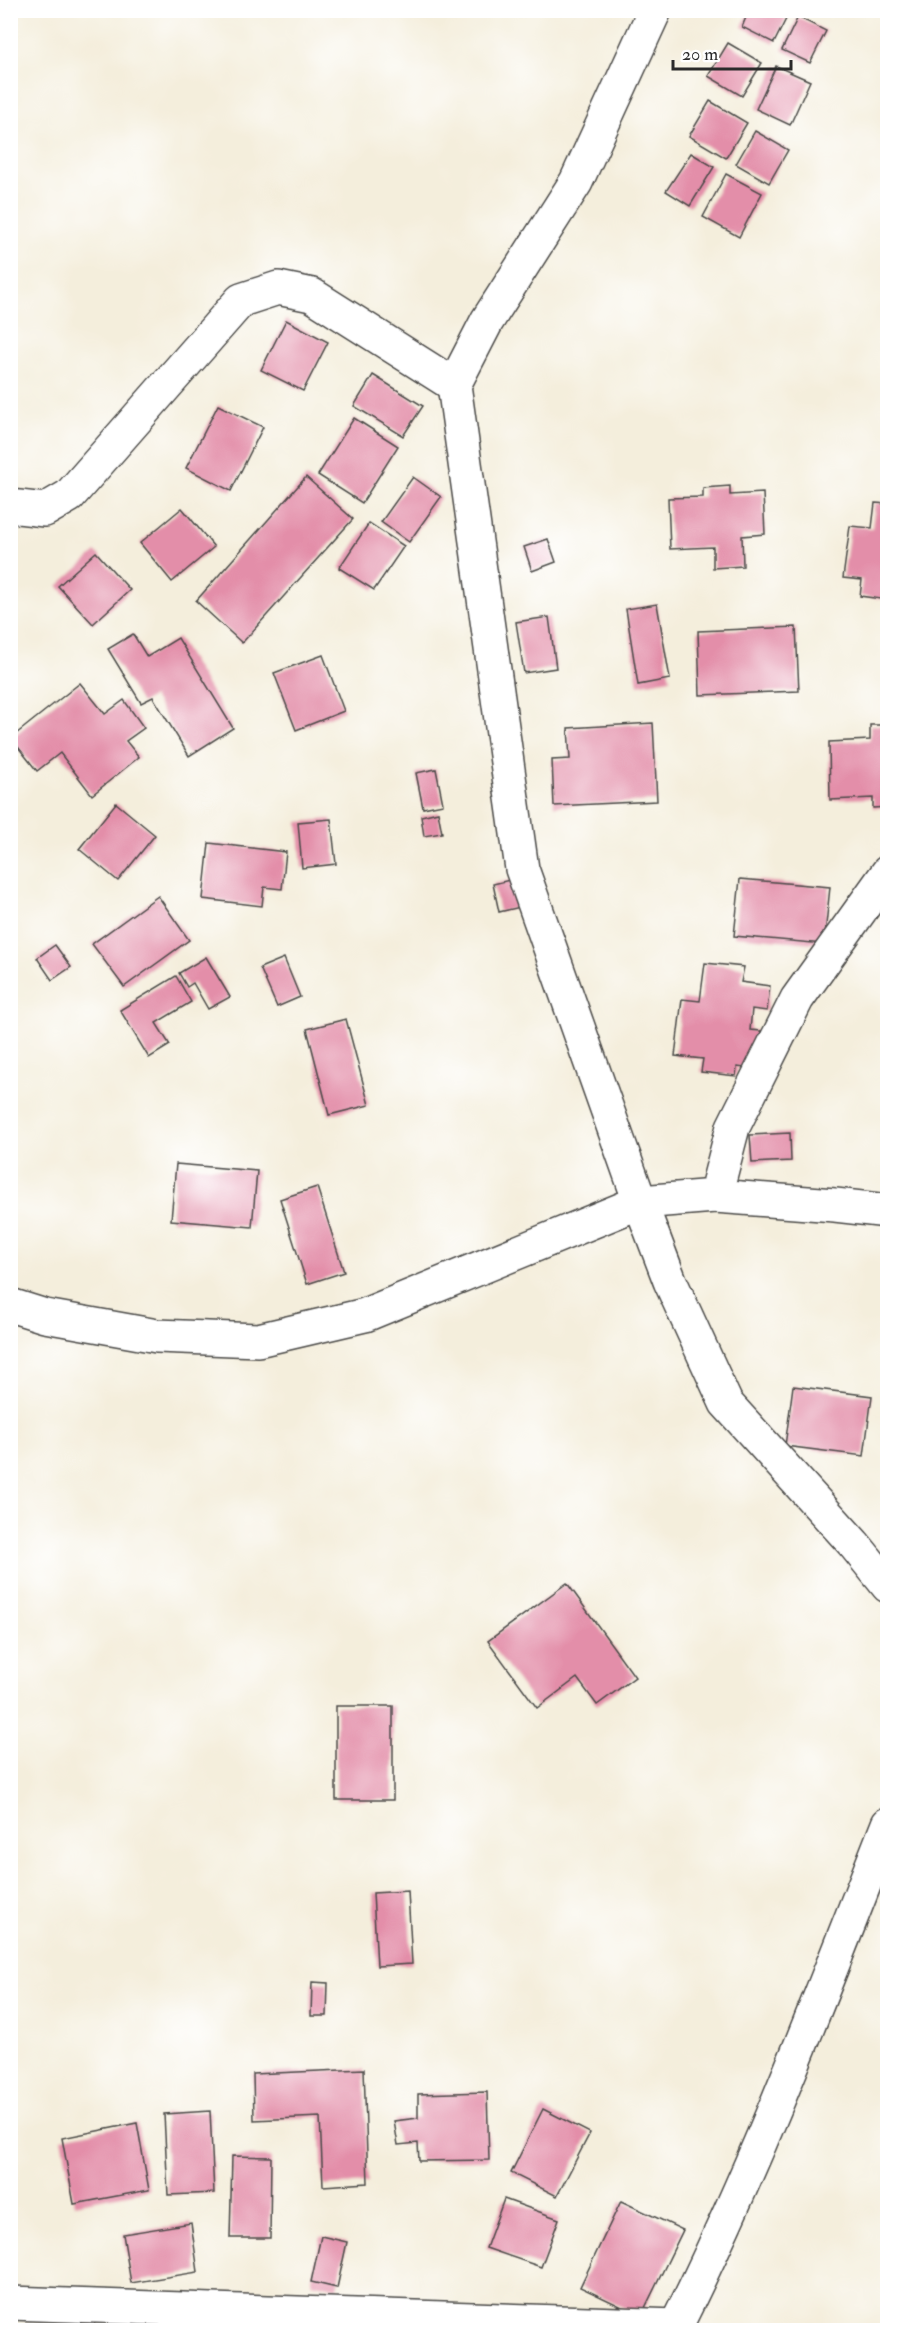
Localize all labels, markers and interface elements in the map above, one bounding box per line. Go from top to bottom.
scale bar [673,33,792,71]
text: 20 m [682,43,718,66]

